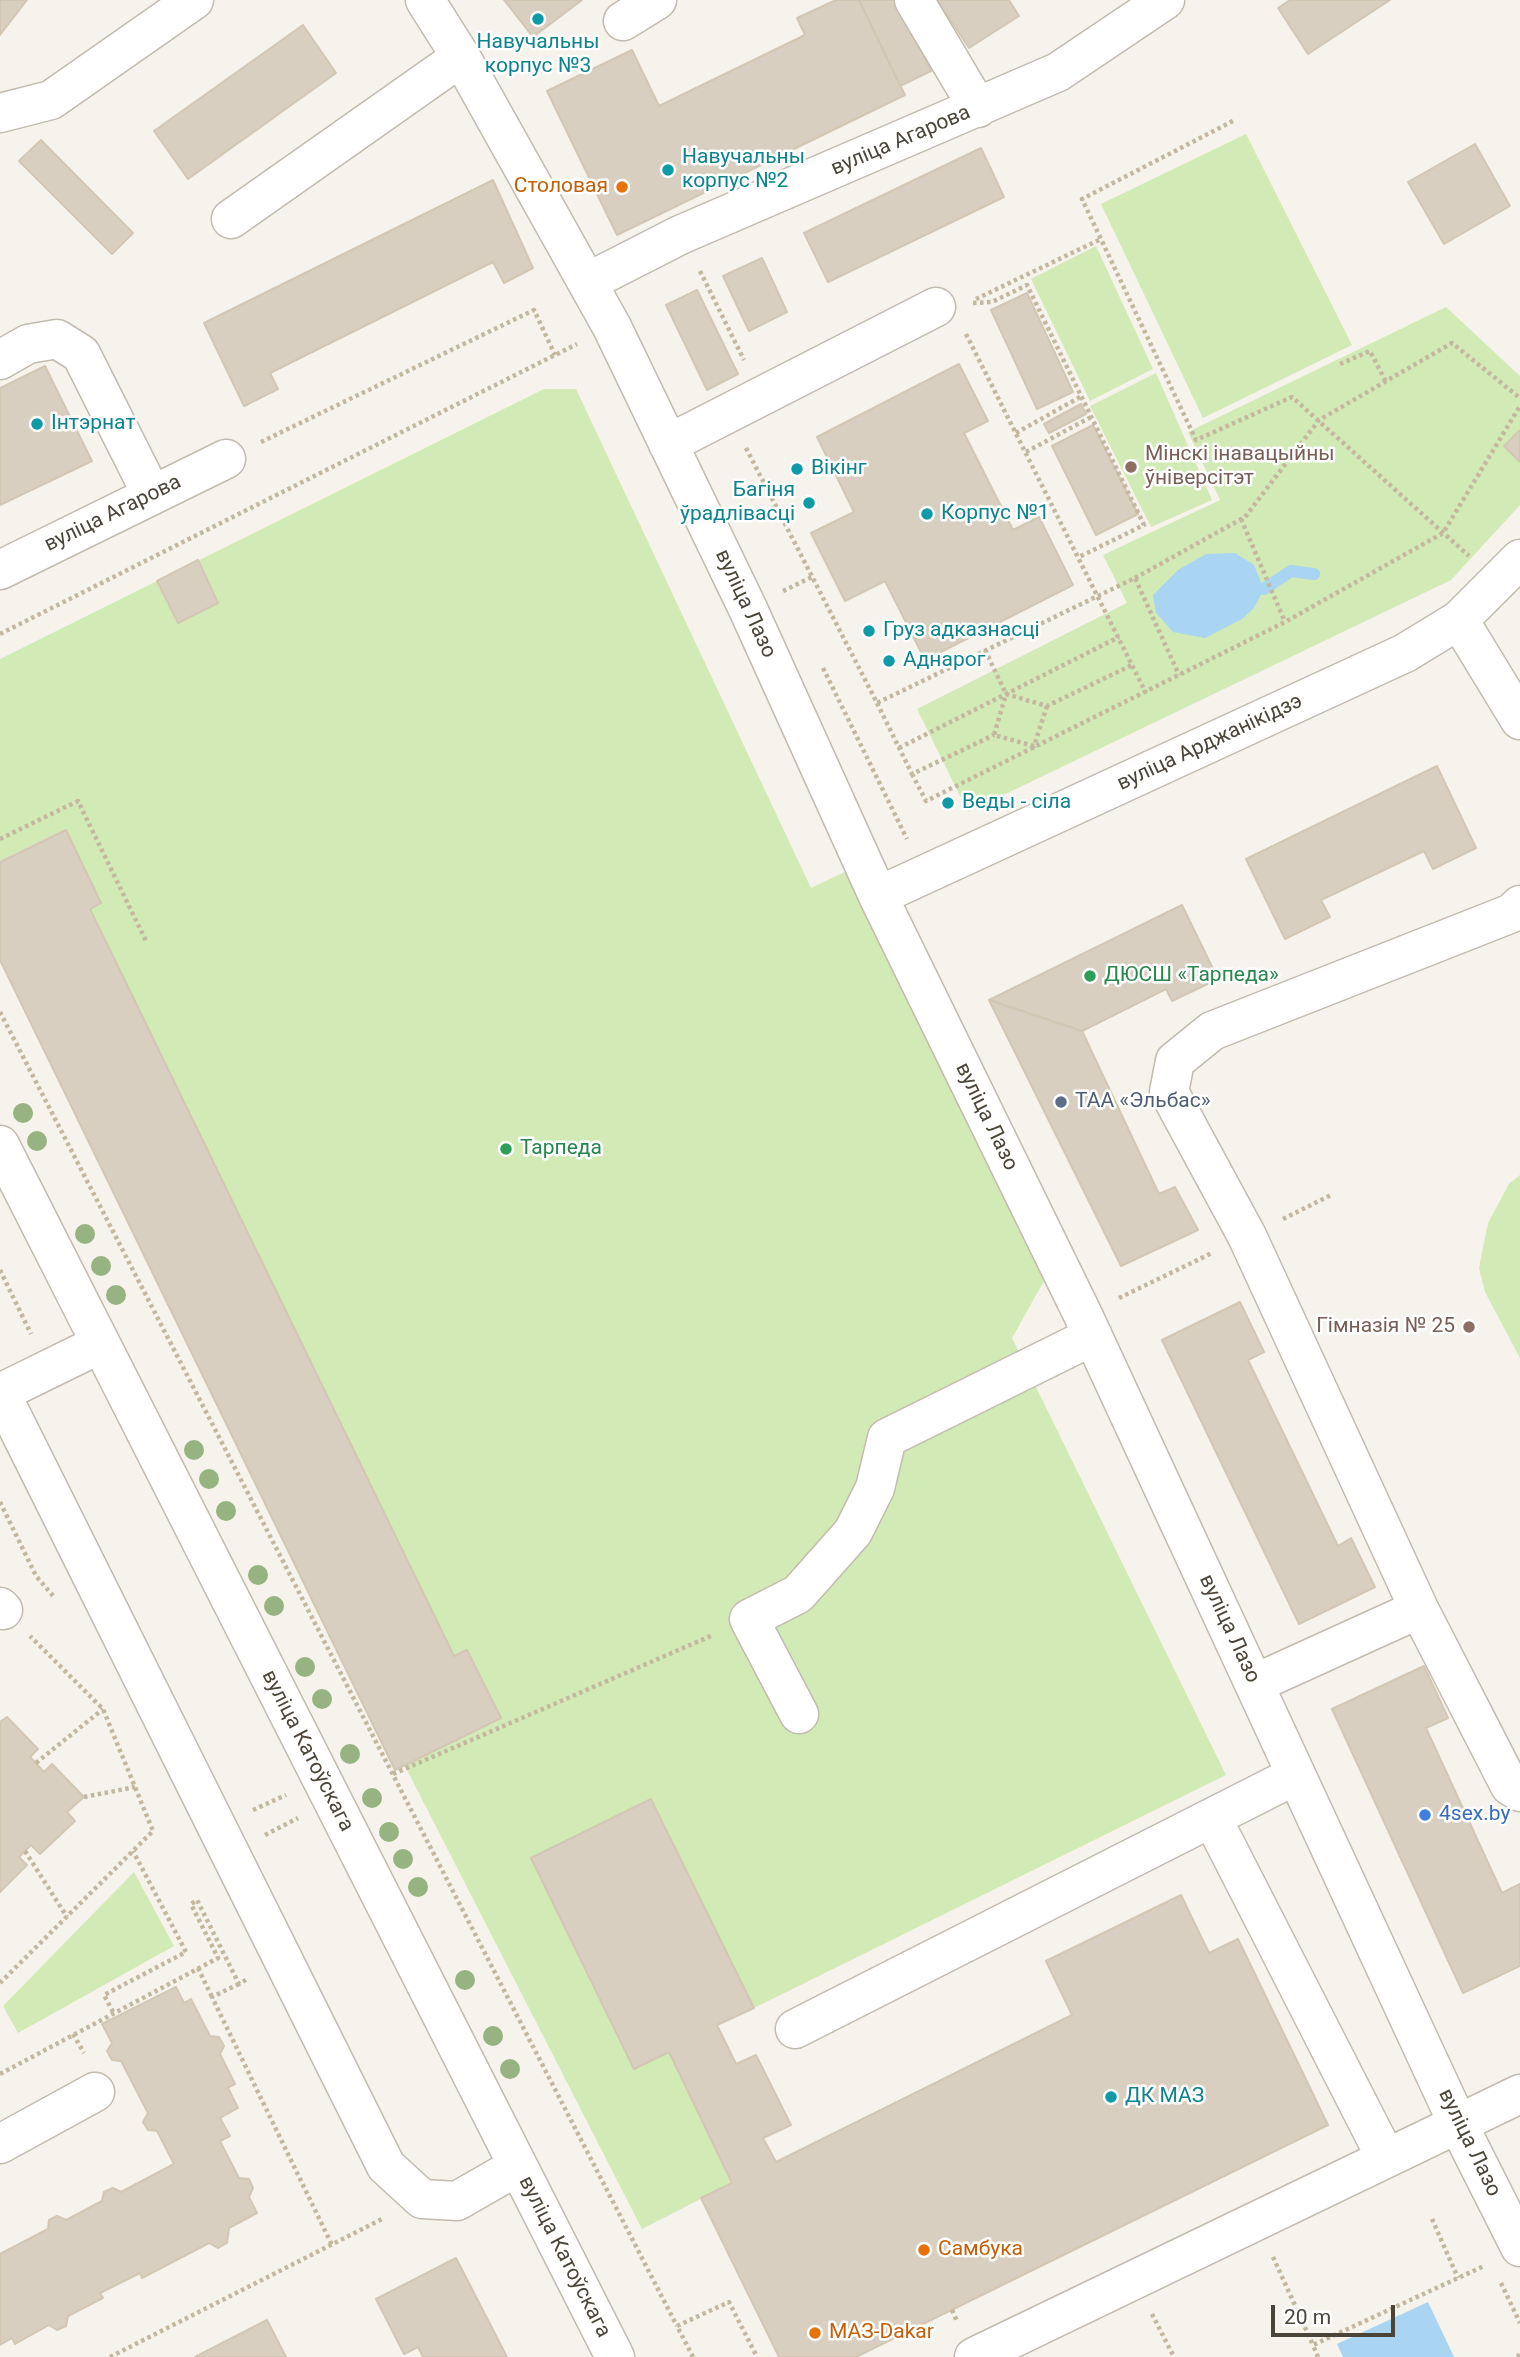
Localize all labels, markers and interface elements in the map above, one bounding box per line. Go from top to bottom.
marker: Навучальны корпус №3 [530,11,546,27]
place label: Навучальны корпус №3 [476,30,600,80]
street label: вуліца Агарова [828,100,974,182]
place label: Навучальны корпус №2 [682,145,805,195]
marker: Навучальны корпус №2 [660,162,676,178]
place label: Столовая [514,174,608,200]
marker: Столовая [614,179,630,195]
place label: Інтэрнат [51,411,135,437]
marker: Інтэрнат [29,416,45,432]
place label: Мінскі інавацыйны ўніверсітэт [1145,442,1335,492]
place label: Вікінг [811,456,867,482]
marker: Мінскі інавацыйны ўніверсітэт [1123,459,1139,475]
marker: Вікінг [789,461,805,477]
street label: вуліца Агарова [41,470,185,558]
place label: Багіня ўрадлівасці [680,478,795,528]
marker: Багіня ўрадлівасці [801,495,817,511]
place label: Корпус №1 [941,501,1050,527]
marker: Корпус №1 [919,506,935,522]
street label: вуліца Лазо [709,546,781,662]
place label: Груз адказнасці [883,618,1040,644]
marker: Груз адказнасці [861,623,877,639]
place label: Аднарог [903,648,985,674]
marker: Аднарог [881,653,897,669]
street label: вуліца Арджанікідзэ [1113,689,1307,797]
place label: Веды - сіла [962,790,1071,816]
marker: Веды - сіла [940,795,956,811]
place label: ДЮСШ «Тарпеда» [1104,963,1279,989]
marker: ДЮСШ «Тарпеда» [1082,968,1098,984]
street label: вуліца Лазо [949,1059,1023,1175]
place label: ТАА «Эльбас» [1075,1089,1211,1115]
marker: ТАА «Эльбас» [1053,1094,1069,1110]
place label: Тарпеда [520,1136,602,1162]
marker: Тарпеда [498,1141,514,1157]
place label: Гімназія № 25 [1316,1314,1455,1340]
marker: Гімназія № 25 [1461,1319,1477,1335]
street label: вуліца Лазо [1193,1571,1265,1687]
street label: вуліца Катоўскага [255,1666,359,1836]
place label: 4sex.by [1439,1802,1510,1828]
marker: 4sex.by [1417,1807,1433,1823]
place label: ДК МАЗ [1125,2084,1204,2110]
street label: вуліца Лазо [1432,2085,1506,2201]
marker: ДК МАЗ [1103,2089,1119,2105]
street label: вуліца Катоўскага [512,2172,616,2342]
place label: Самбука [938,2237,1023,2263]
marker: Самбука [916,2242,932,2258]
scale bar [1275,2290,1399,2334]
text: 20 m [1284,2305,1331,2329]
place label: МАЗ-Dakar [829,2320,934,2346]
marker: МАЗ-Dakar [807,2325,823,2341]

